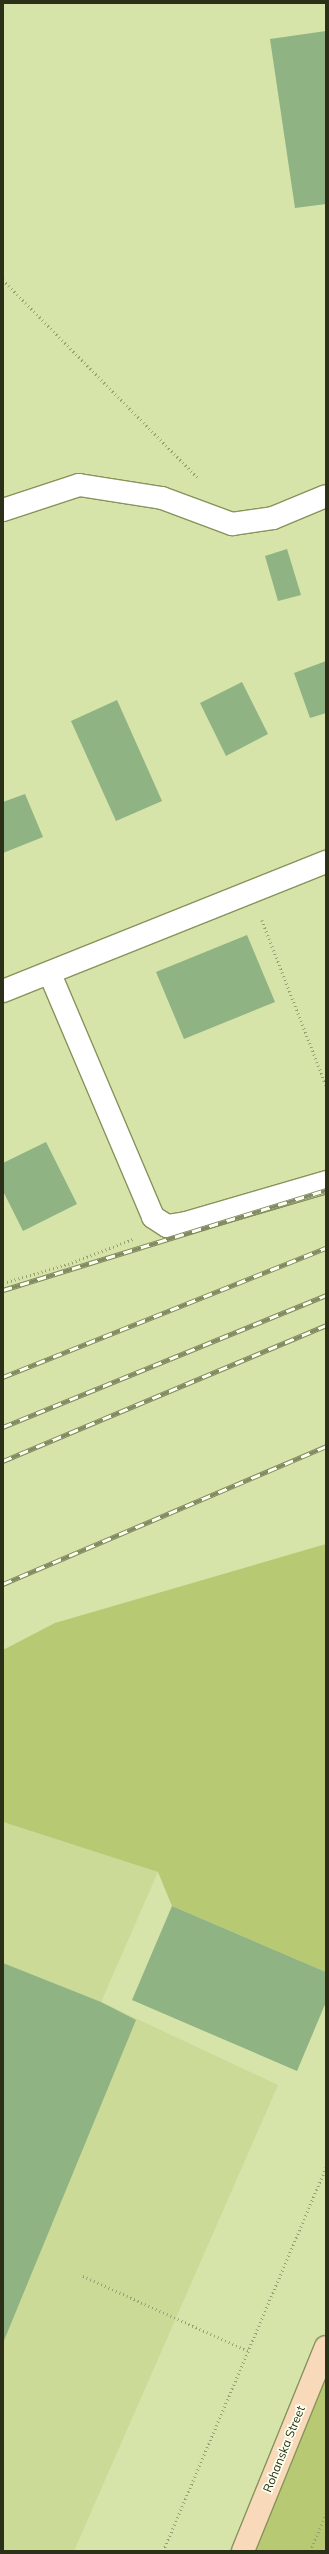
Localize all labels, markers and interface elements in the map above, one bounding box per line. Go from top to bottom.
street label: Rohanska Street [260,2404,308,2494]

